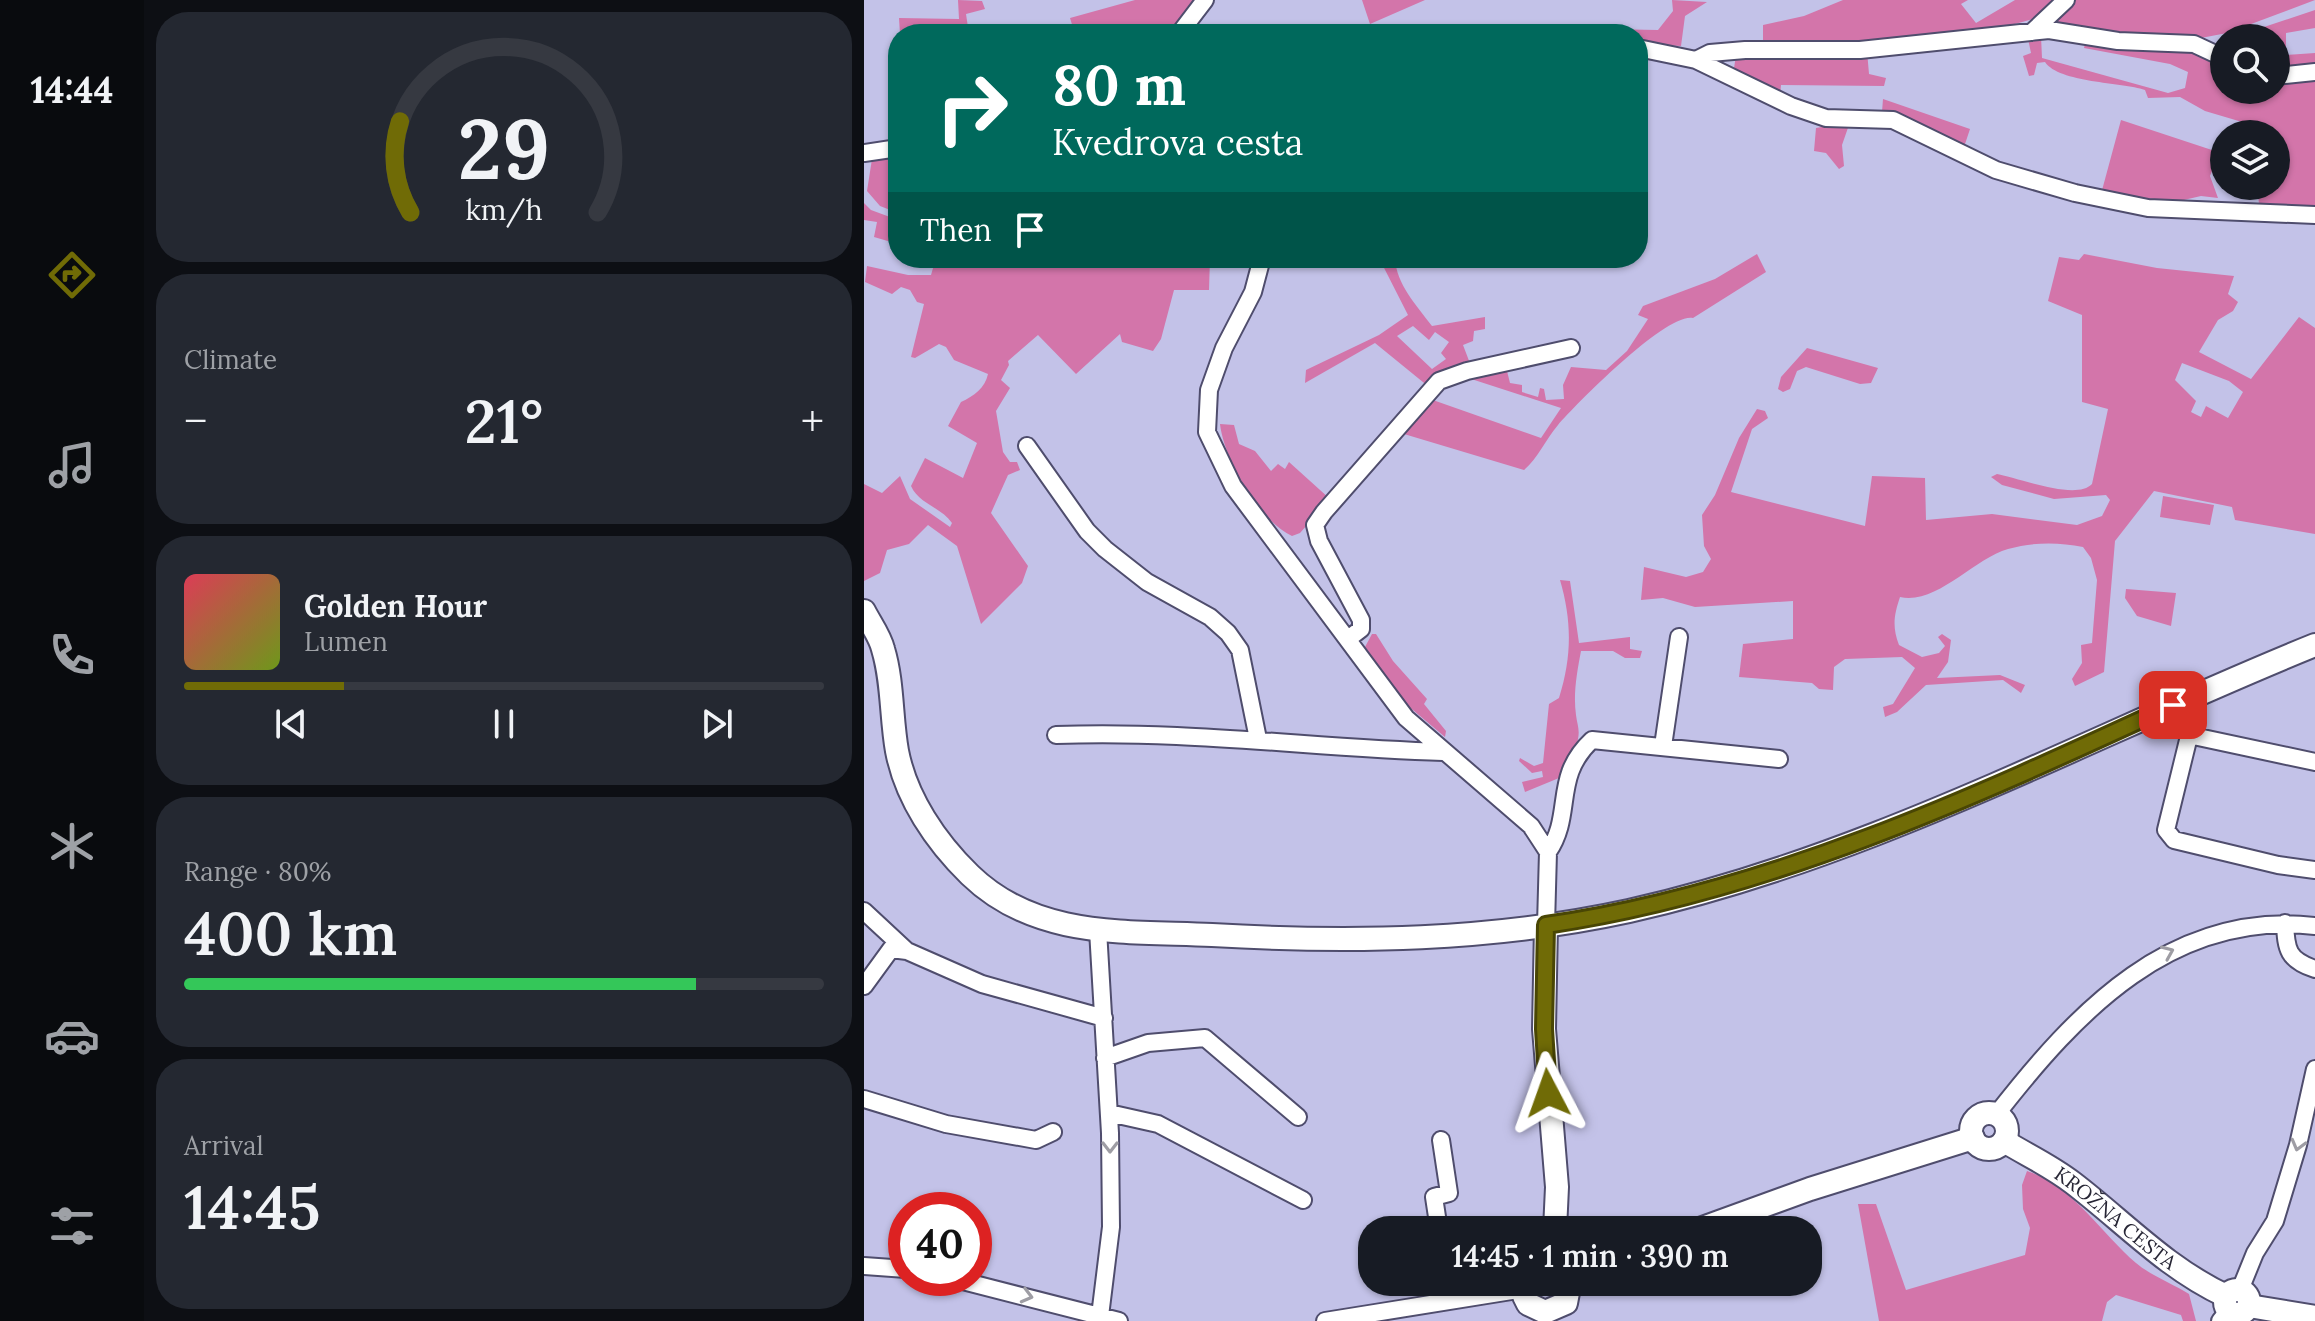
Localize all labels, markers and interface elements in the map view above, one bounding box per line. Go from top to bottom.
map controls [2210,24,2290,200]
button: search [2210,24,2290,104]
text: 80 m [1052,49,1186,120]
icon: right [920,56,1024,160]
text: 14:44 [30,67,114,113]
text: 29 [458,94,550,201]
text: Kvedrova cesta [1052,119,1303,165]
button: layers [2210,120,2290,200]
text: km/h [465,191,543,228]
icon: arrive [1008,208,1052,252]
text: Then [920,211,992,249]
icon: directions [44,247,100,303]
text: Climate [184,343,277,376]
text: 21° [465,383,543,459]
text: − [184,393,207,449]
text: + [801,393,824,449]
icon: music [44,437,100,493]
text: Golden Hour [304,587,487,625]
text: Lumen [304,625,388,658]
icon: phone [44,627,100,683]
pin [2139,671,2207,739]
icon: arrive [2151,683,2195,727]
icon: previous [269,702,313,746]
icon: pause [482,702,526,746]
icon: next [695,702,739,746]
icon: climate [44,818,100,874]
text: Range · 80% [184,855,331,888]
text: 400 km [184,895,397,971]
one-way arrow [2160,946,2175,962]
icon: car [44,1008,100,1064]
position arrow [1506,1051,1590,1135]
text: Arrival [184,1129,263,1162]
one-way arrow [2290,1138,2307,1152]
one-way arrow [1101,1141,1119,1154]
street label: KROŽNA CESTA [2050,1161,2182,1275]
text: 14:45 [184,1169,320,1245]
speed limit sign: 40 [888,1192,992,1296]
icon: filters [44,1198,100,1254]
text: 14:45 · 1 min · 390 m [1451,1237,1729,1275]
one-way arrow [1020,1286,1034,1303]

